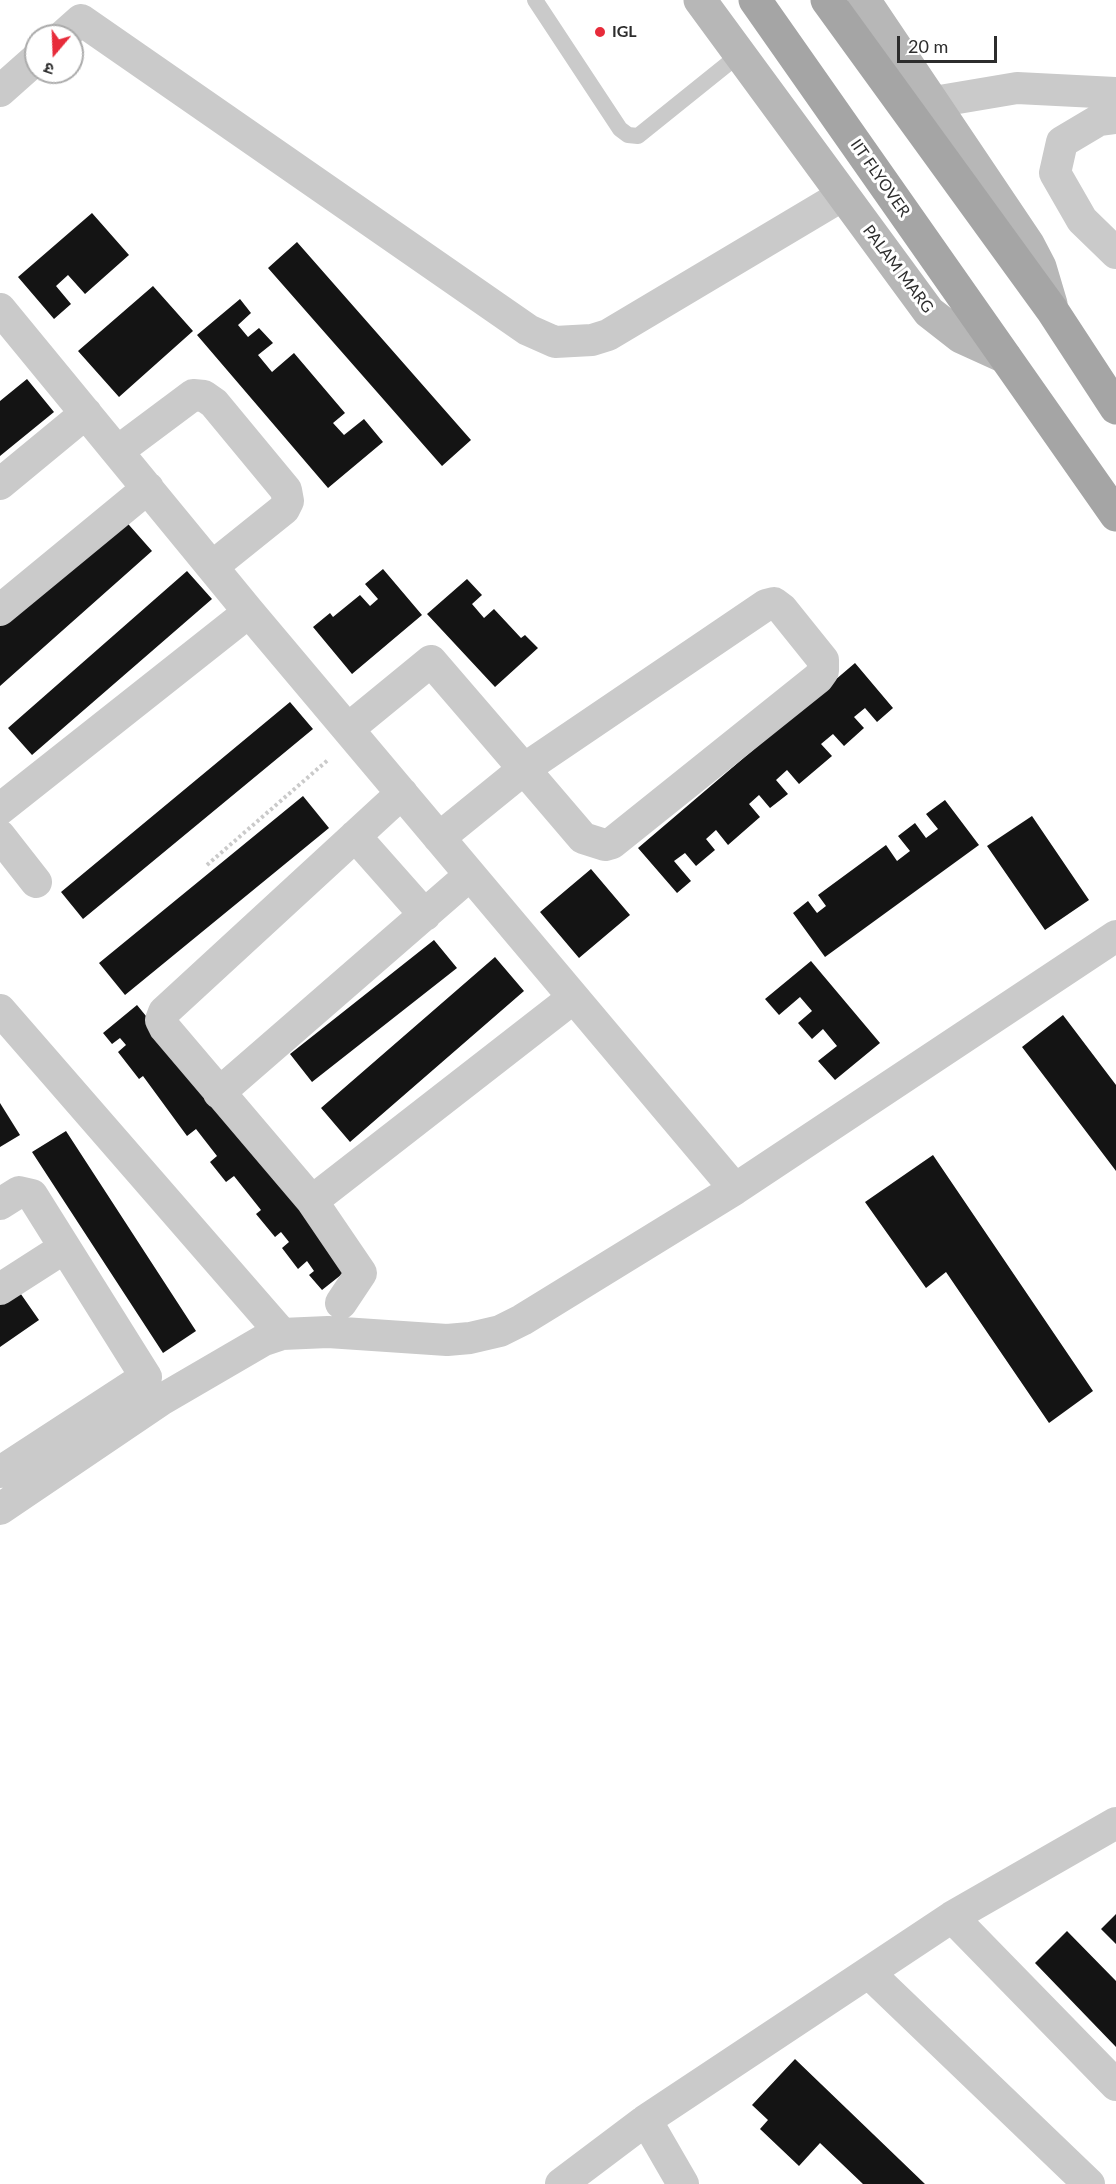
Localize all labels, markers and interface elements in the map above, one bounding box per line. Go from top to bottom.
place label: IGL [612,22,637,42]
north arrow [24,24,84,84]
scale bar [900,24,1000,62]
marker: IGL [593,25,607,39]
text: 20 m [908,35,948,57]
text: उ [41,59,56,80]
street label: IIT FLYOVER [846,136,914,220]
street label: PALAM MARG [859,221,937,317]

